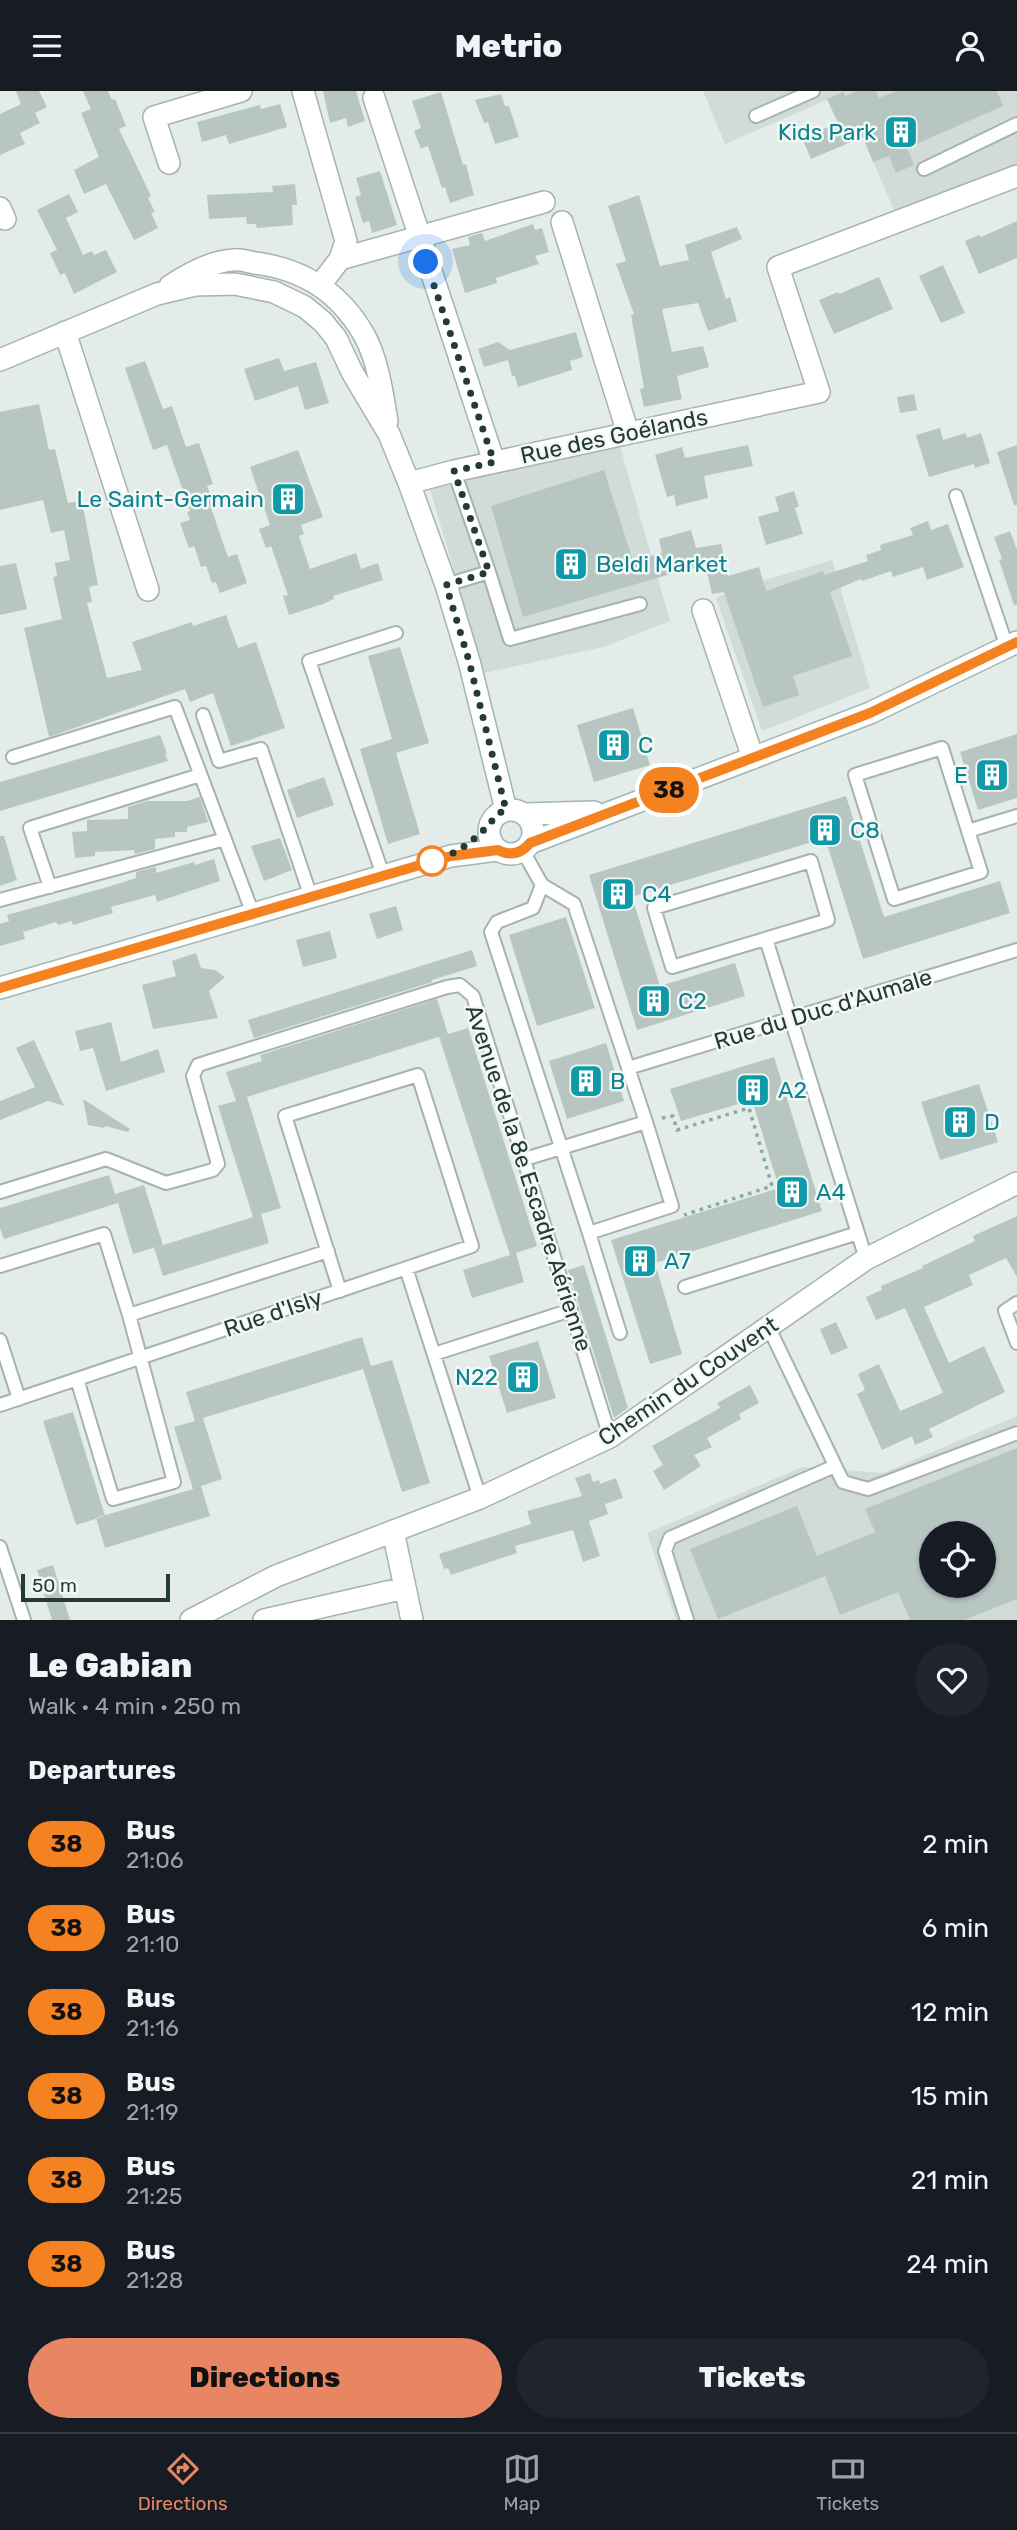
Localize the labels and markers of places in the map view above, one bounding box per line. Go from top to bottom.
building icon: Kids Park [882,113,920,151]
place label: Kids Park [778,118,876,146]
building icon: Le Saint-Germain [269,480,307,518]
place label: Le Saint-Germain [77,485,264,513]
building icon: Beldi Market [552,545,590,583]
place label: Beldi Market [596,550,728,578]
building icon: C [595,726,633,764]
place label: C [638,731,653,759]
building icon: E [973,756,1011,794]
place label: E [954,761,968,789]
building icon: C8 [806,811,844,849]
place label: C8 [850,816,880,844]
unlabelled marker [417,846,447,876]
building icon: C4 [599,875,637,913]
place label: C4 [642,880,672,908]
building icon: C2 [635,982,673,1020]
place label: C2 [678,987,707,1015]
building icon: B [567,1062,605,1100]
place label: B [610,1067,625,1095]
building icon: A2 [734,1071,772,1109]
place label: A2 [778,1076,807,1104]
building icon: D [941,1103,979,1141]
place label: D [984,1108,1000,1136]
building icon: A4 [773,1173,811,1211]
place label: A4 [816,1178,846,1206]
building icon: A7 [621,1242,659,1280]
place label: A7 [664,1247,691,1275]
building icon: N22 [504,1358,542,1396]
place label: N22 [455,1363,498,1391]

